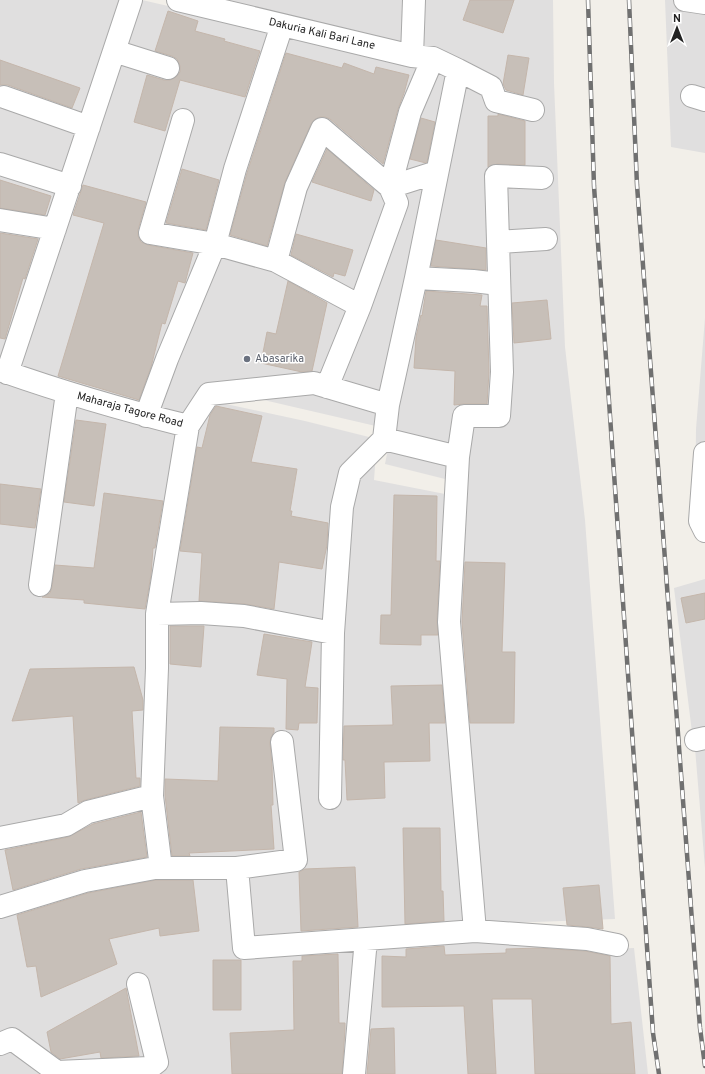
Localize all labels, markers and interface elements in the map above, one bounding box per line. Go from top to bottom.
north arrow [657,8,697,48]
text: N [673,12,681,26]
street label: Dakuria Kali Bari Lane [267,15,377,53]
place label: Abasarika [255,352,304,366]
marker: Abasarika [242,354,252,364]
street label: Maharaja Tagore Road [75,389,185,431]

